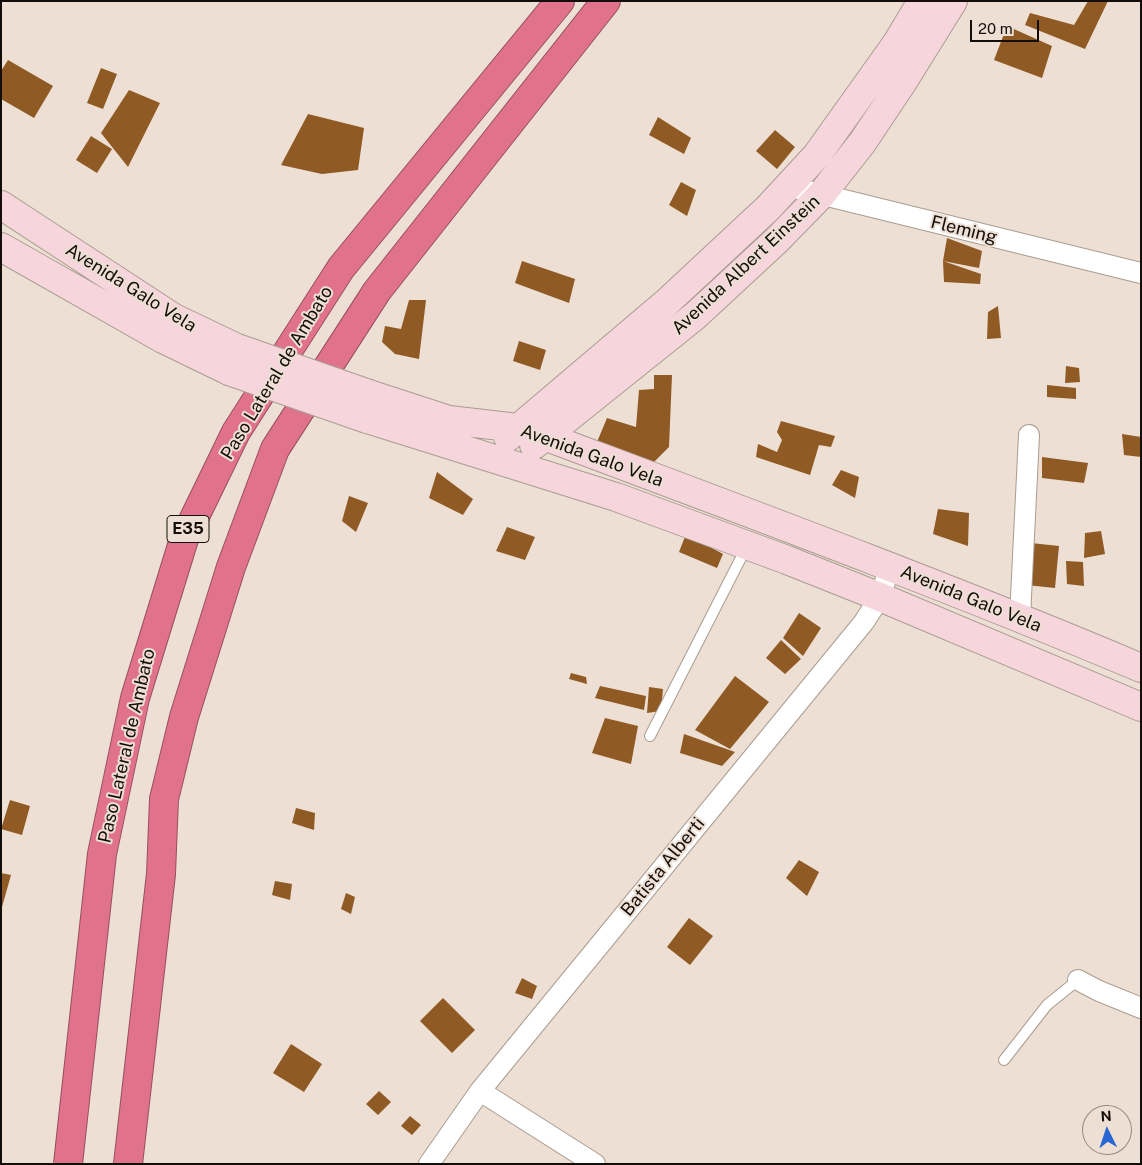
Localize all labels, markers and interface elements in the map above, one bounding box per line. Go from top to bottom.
scale bar [972,10,1041,42]
text: 20 m [978,20,1013,37]
street label: Avenida Albert Einstein [667,191,825,339]
street label: Fleming [929,211,999,249]
street label: Avenida Galo Vela [62,239,200,337]
street label: Paso Lateral de Ambato [217,282,337,464]
street label: Avenida Galo Vela [518,420,666,492]
road number: E35 [167,516,209,542]
street label: Avenida Galo Vela [897,561,1045,637]
street label: Paso Lateral de Ambato [94,647,160,845]
street label: Batista Alberti [617,813,709,921]
north arrow [1082,1105,1132,1155]
text: N [1100,1108,1112,1124]

